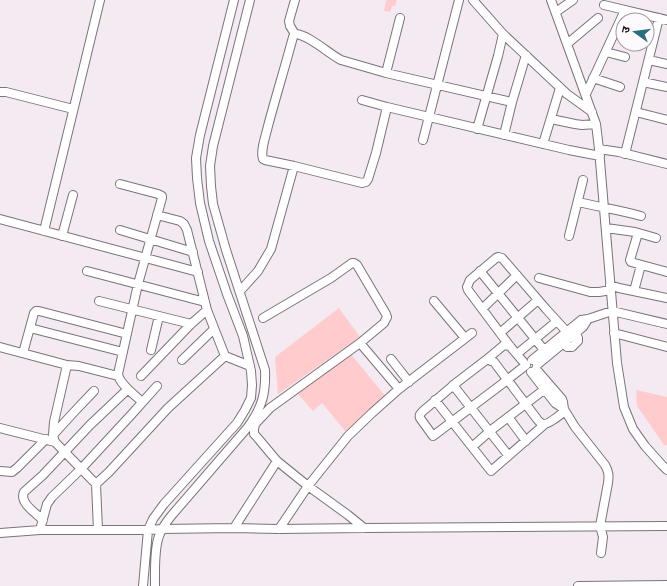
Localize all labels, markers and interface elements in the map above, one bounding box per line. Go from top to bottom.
north arrow [615,12,655,52]
text: उ [617,24,633,34]

